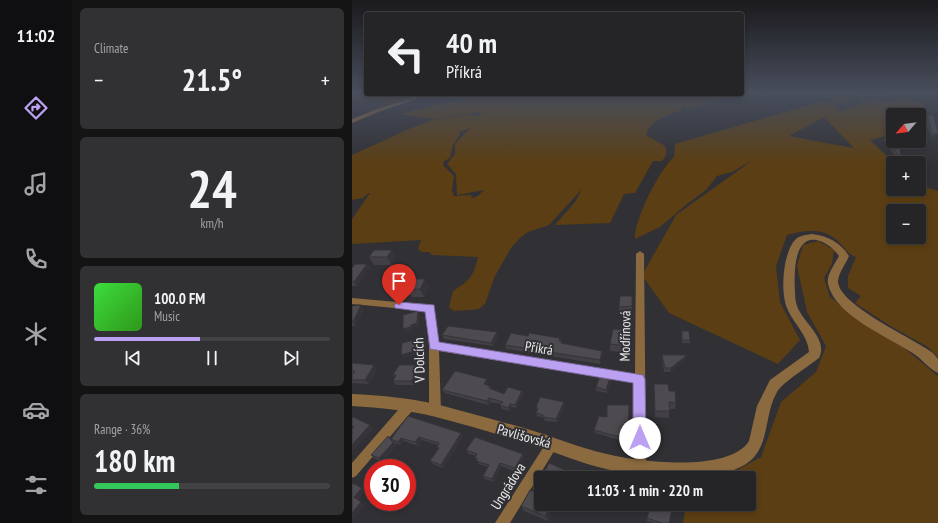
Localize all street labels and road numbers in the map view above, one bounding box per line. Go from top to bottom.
street label: Modřínová [616,310,634,362]
street label: V Dolcích [409,337,429,384]
street label: Příkrá [524,337,554,359]
street label: Pavlišovská [495,420,553,452]
street label: Ungrádova [487,459,529,513]

